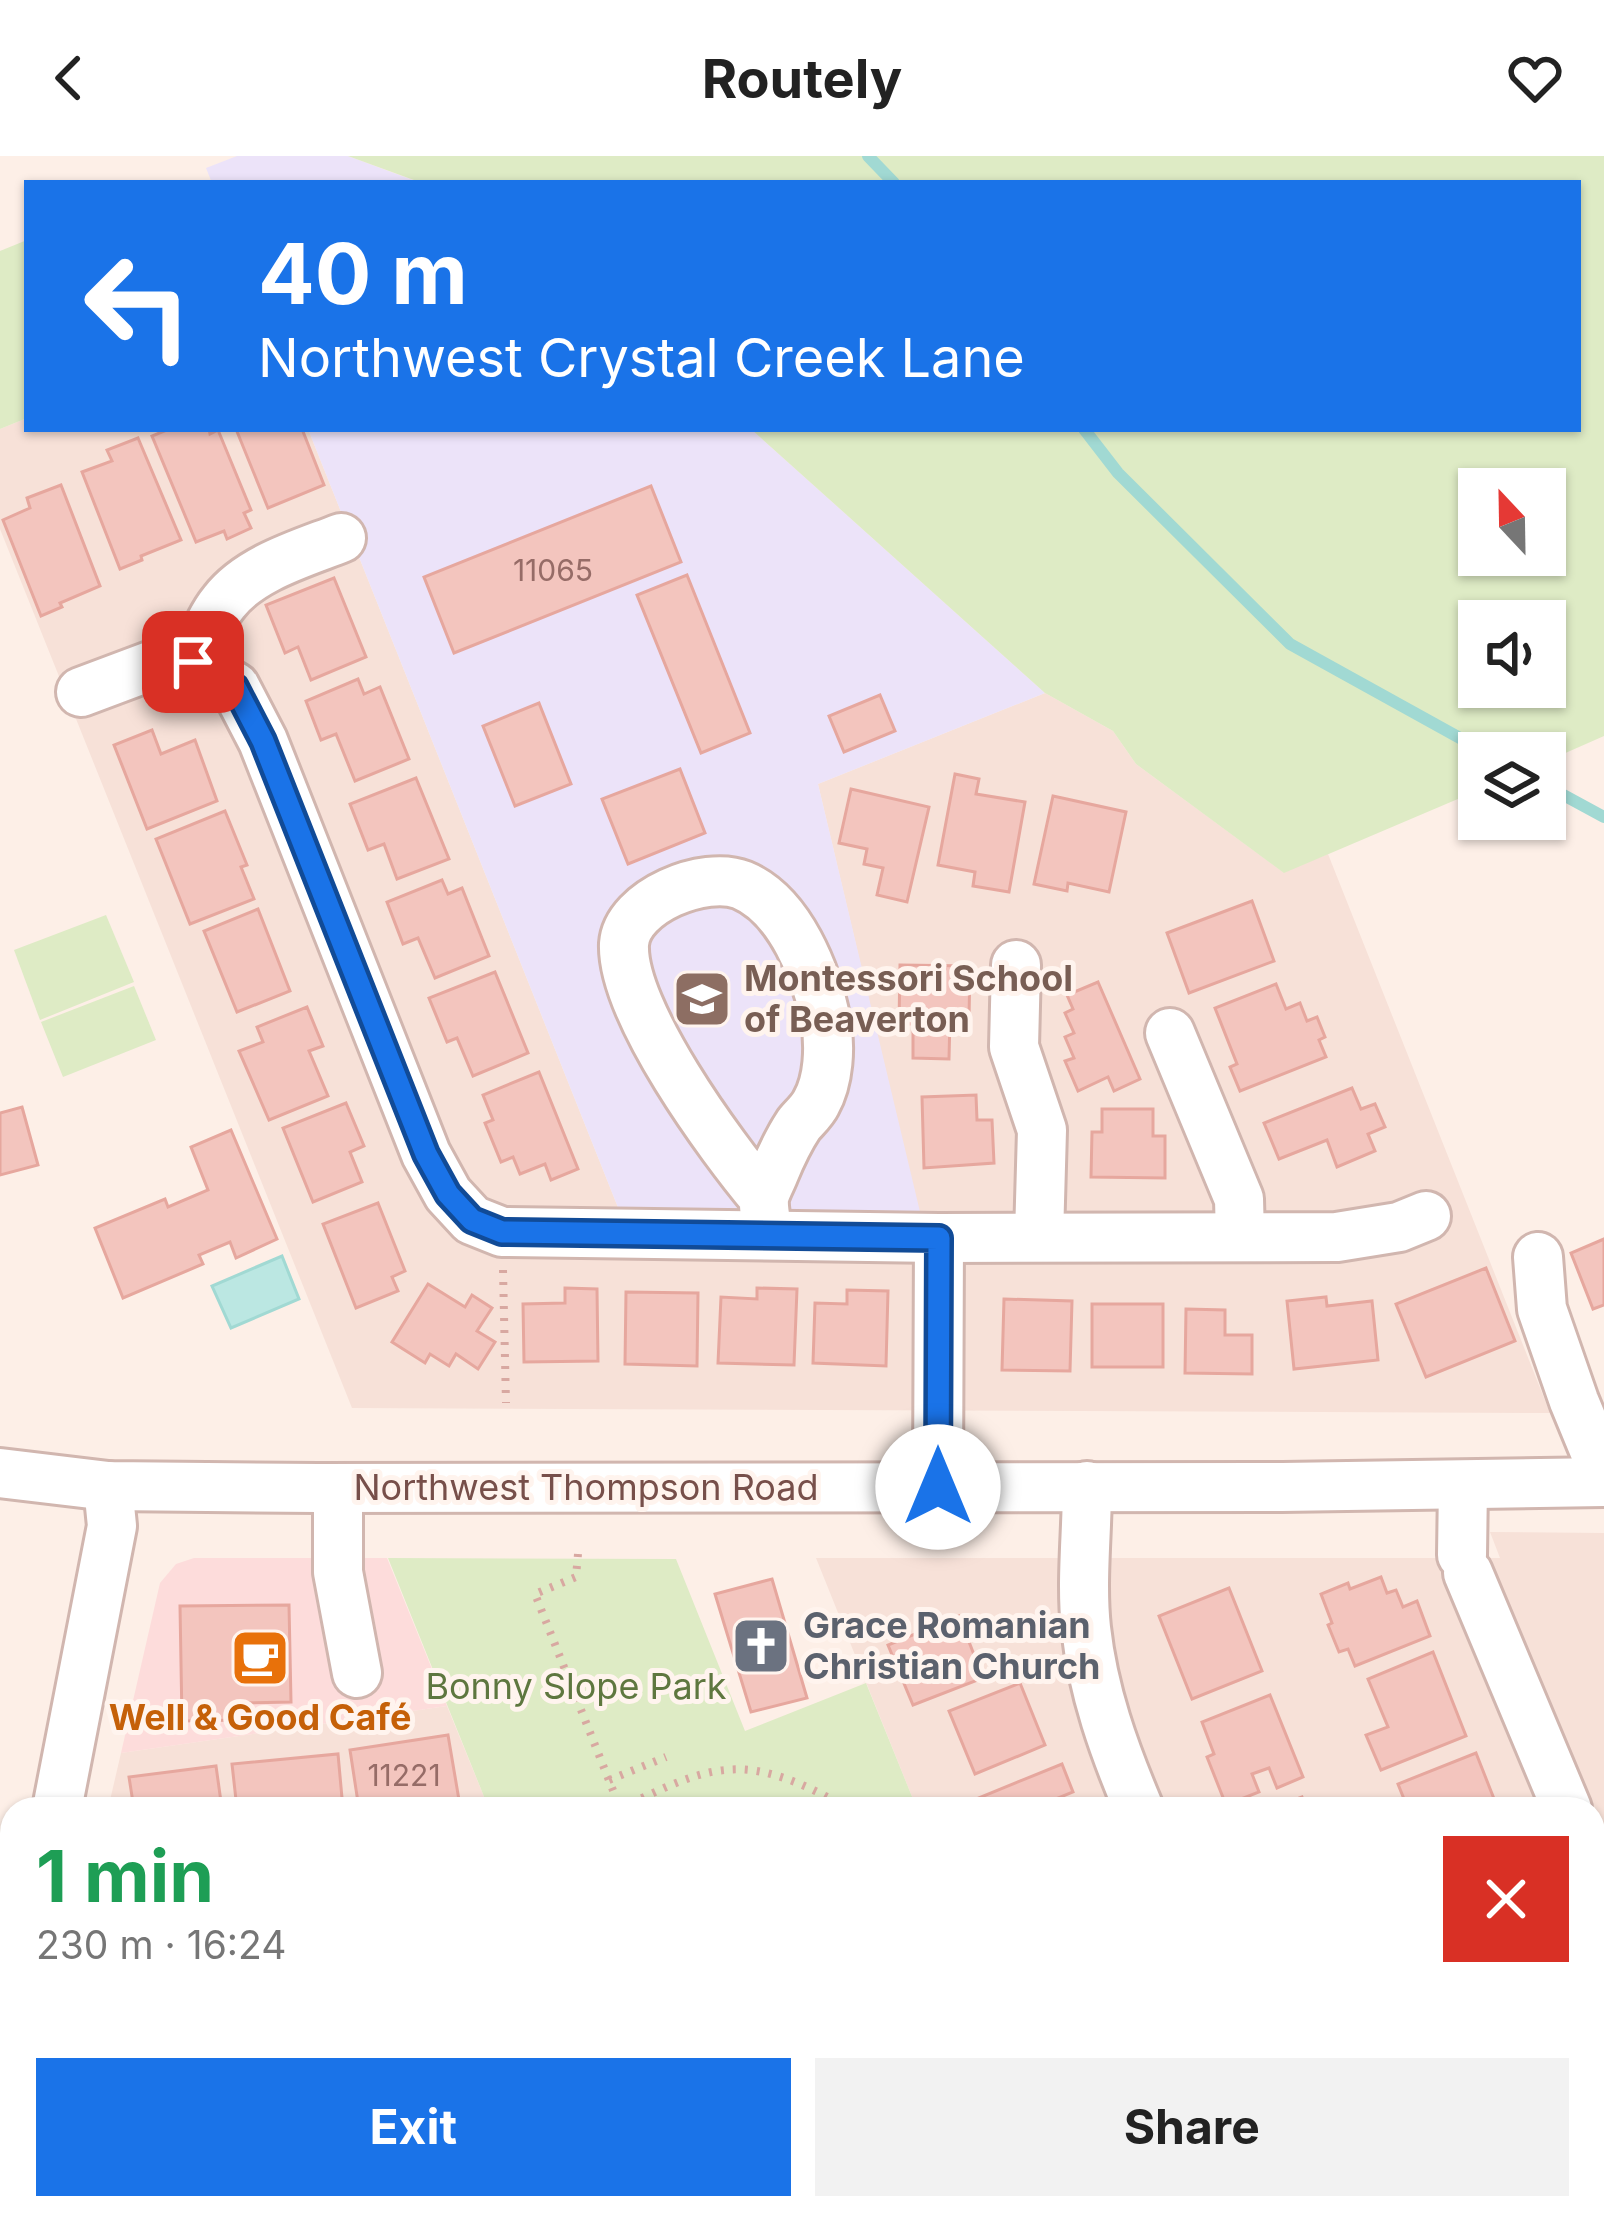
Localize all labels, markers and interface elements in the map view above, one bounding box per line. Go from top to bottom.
icon: back [36,45,102,111]
icon: heart [1502,45,1568,111]
text: Routely [702,46,902,111]
text: 40 m [258,223,468,324]
icon: left [60,228,216,384]
text: Northwest Crystal Creek Lane [258,325,1025,390]
north arrow [1458,468,1566,576]
map controls [1458,468,1566,840]
house number: 11065 [513,552,593,588]
button: sound [1458,600,1566,708]
pin [142,611,244,713]
icon: arrive [160,629,226,695]
button: layers [1458,732,1566,840]
place label: Montessori School of Beaverton [744,956,1073,1041]
school or university icon: Montessori School of Beaverton [671,968,733,1030]
position arrow [875,1424,1001,1550]
street label: Northwest Thompson Road [353,1465,819,1509]
place label: Grace Romanian Christian Church [803,1603,1101,1688]
church icon: Grace Romanian Christian Church [730,1615,792,1677]
cafe icon: Well & Good Café [229,1627,291,1689]
park label: Bonny Slope Park [425,1664,727,1708]
place label: Well & Good Café [109,1695,411,1739]
house number: 11221 [367,1757,441,1793]
text: 1 min [36,1832,214,1919]
button: close [1443,1836,1569,1962]
text: 230 m · 16:24 [36,1921,286,1968]
button: Exit [36,2058,791,2196]
button: Share [815,2058,1569,2196]

